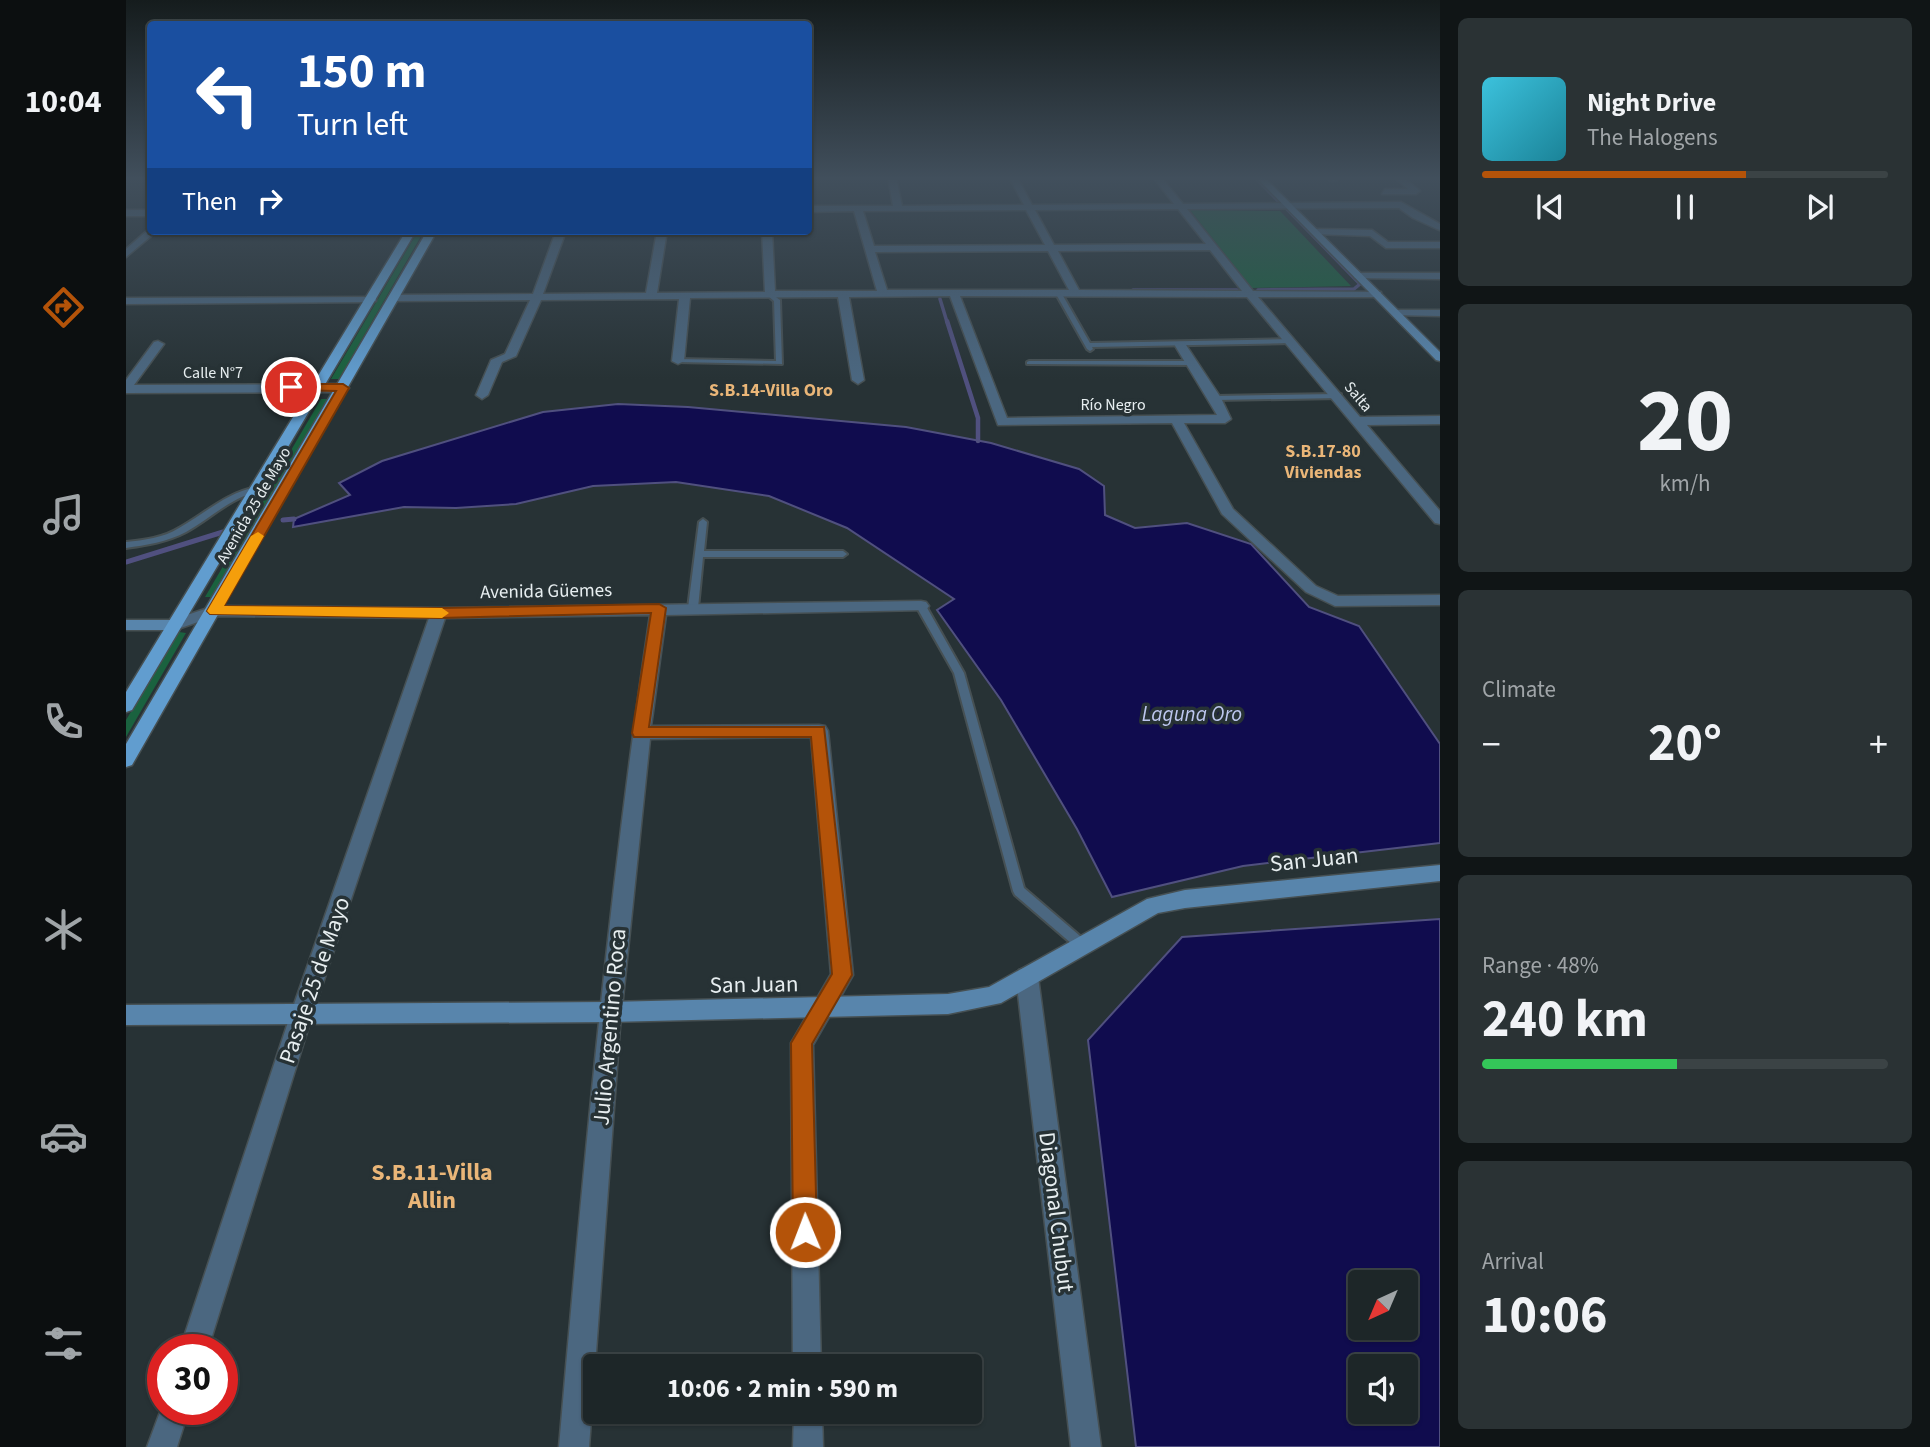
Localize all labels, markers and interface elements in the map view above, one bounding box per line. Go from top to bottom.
text: 150 m [297,37,426,107]
icon: left [182,49,273,140]
text: 10:04 [24,79,102,125]
text: Night Drive [1587,84,1716,121]
text: Turn left [297,102,408,148]
text: The Halogens [1587,121,1718,154]
icon: right [251,182,289,220]
text: Then [182,183,237,220]
icon: previous [1531,188,1569,226]
icon: pause [1666,188,1704,226]
icon: next [1801,188,1839,226]
icon: directions [39,283,88,332]
pin [261,357,321,417]
text: 20 [1637,357,1733,486]
street label: Calle N°7 [183,362,243,384]
icon: arrive [272,368,310,406]
street label: Salta [1339,377,1378,417]
district label: S.B.14-Villa Oro [709,378,833,403]
street label: Río Negro [1080,394,1146,416]
district label: S.B.17-80 Viviendas [1284,439,1361,485]
street label: Avenida 25 de Mayo [211,443,296,568]
text: km/h [1659,467,1711,500]
icon: music [39,490,88,539]
street label: Avenida Güemes [480,577,612,606]
text: Climate [1482,673,1556,706]
icon: phone [39,697,88,746]
water label: Laguna Oro [1142,699,1242,729]
text: 20° [1648,707,1722,781]
text: − [1482,718,1501,772]
text: + [1869,718,1888,772]
street label: San Juan [1268,838,1360,881]
street label: Pasaje 25 de Mayo [271,892,358,1068]
icon: climate [39,905,88,954]
street label: Julio Argentino Roca [584,927,635,1127]
text: Range · 48% [1482,949,1599,982]
street label: San Juan [709,967,799,1002]
text: 240 km [1482,983,1648,1057]
icon: car [39,1112,88,1161]
street label: Diagonal Chubut [1030,1130,1083,1294]
district label: S.B.11-Villa Allin [371,1155,493,1218]
position arrow [768,1195,842,1269]
text: Arrival [1482,1245,1544,1278]
north arrow [1348,1270,1418,1340]
map controls [1348,1270,1418,1424]
text: 10:06 [1482,1279,1607,1353]
icon: filters [39,1319,88,1368]
speed limit sign: 30 [147,1334,238,1425]
button: sound [1348,1354,1418,1424]
text: 10:06 · 2 min · 590 m [667,1370,898,1407]

